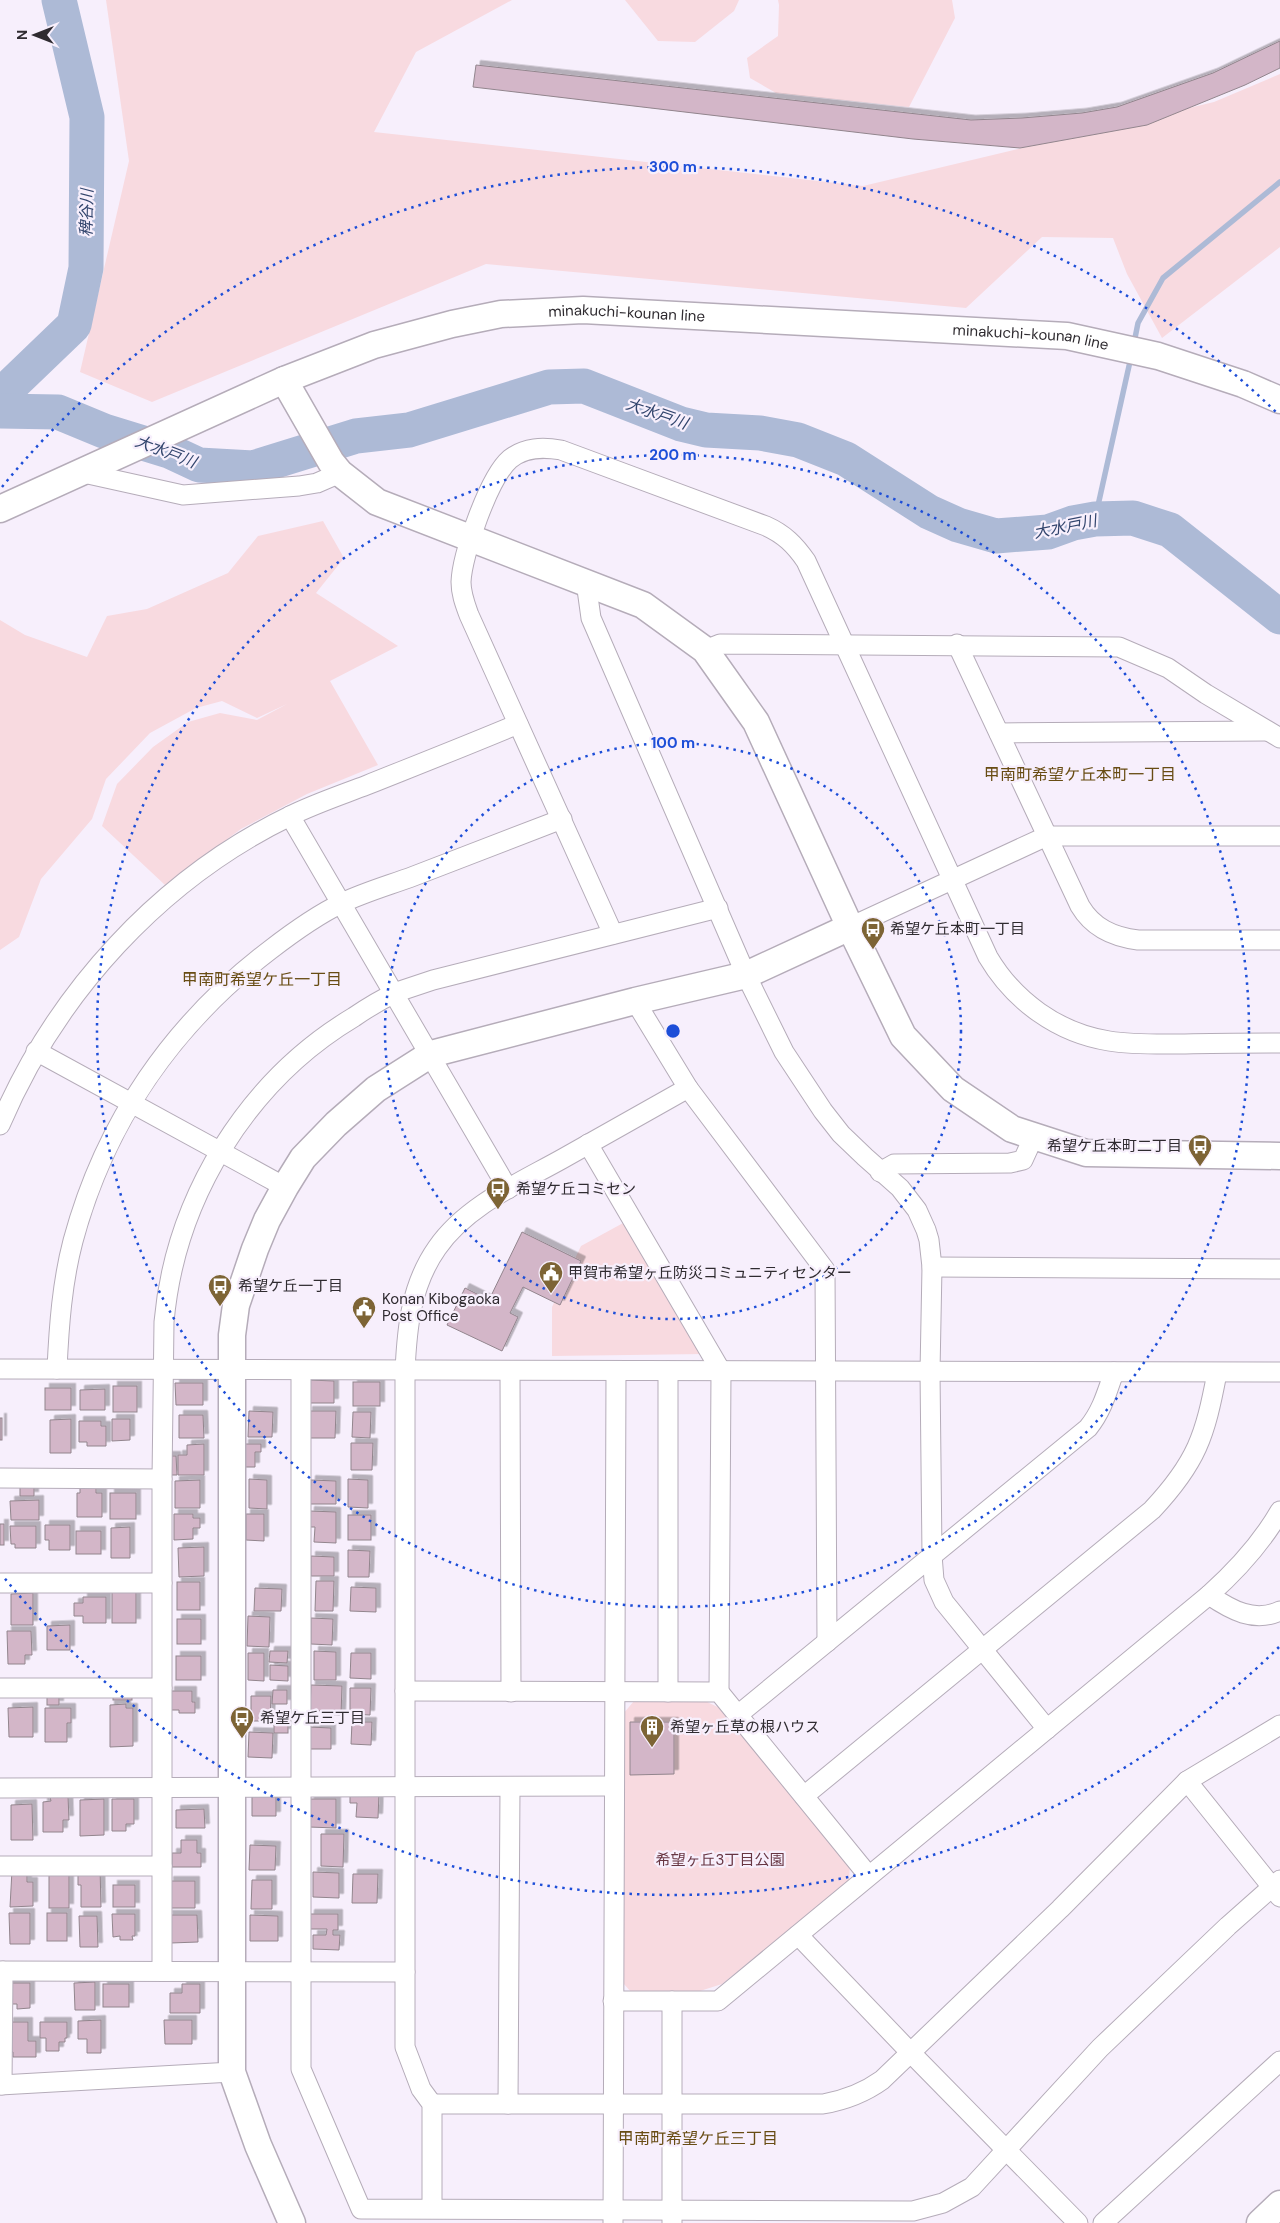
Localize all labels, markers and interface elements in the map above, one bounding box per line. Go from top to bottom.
north arrow [10,10,60,60]
text: N [13,30,31,40]
text: 300 m [649,157,697,177]
water label: 稗谷川 [76,187,97,237]
street label: minakuchi-kounan line [548,300,705,327]
street label: minakuchi-kounan line [952,320,1111,355]
water label: 大水戸川 [623,393,692,434]
water label: 大水戸川 [132,430,201,473]
text: 200 m [649,445,697,465]
water label: 大水戸川 [1032,510,1100,543]
text: 100 m [651,733,695,753]
district label: 甲南町希望ケ丘本町一丁目 [984,764,1176,785]
bus stop icon: 希望ケ丘本町一丁目 [860,916,886,950]
place label: 希望ケ丘本町一丁目 [890,919,1025,939]
district label: 甲南町希望ケ丘一丁目 [182,969,342,990]
centre of rings [664,1022,682,1040]
bus stop icon: 希望ケ丘本町二丁目 [1187,1133,1213,1167]
place label: 希望ケ丘本町二丁目 [1047,1136,1182,1156]
bus stop icon: 希望ケ丘コミセン [485,1176,511,1210]
place label: 希望ケ丘コミセン [516,1179,636,1199]
public building icon: 甲賀市希望ヶ丘防災コミュニティセンター [538,1260,564,1294]
place label: 甲賀市希望ヶ丘防災コミュニティセンター [568,1263,852,1283]
bus stop icon: 希望ケ丘一丁目 [207,1273,233,1307]
place label: 希望ケ丘一丁目 [238,1276,343,1296]
place label: Konan Kibogaoka Post Office [382,1289,500,1326]
public building icon: Konan Kibogaoka Post Office [351,1295,377,1329]
bus stop icon: 希望ケ丘三丁目 [229,1705,255,1739]
place label: 希望ケ丘三丁目 [260,1708,365,1728]
building icon: 希望ヶ丘草の根ハウス [639,1714,665,1748]
place label: 希望ヶ丘草の根ハウス [670,1717,820,1737]
park label: 希望ヶ丘3丁目公園 [656,1850,784,1870]
district label: 甲南町希望ケ丘三丁目 [618,2128,778,2149]

